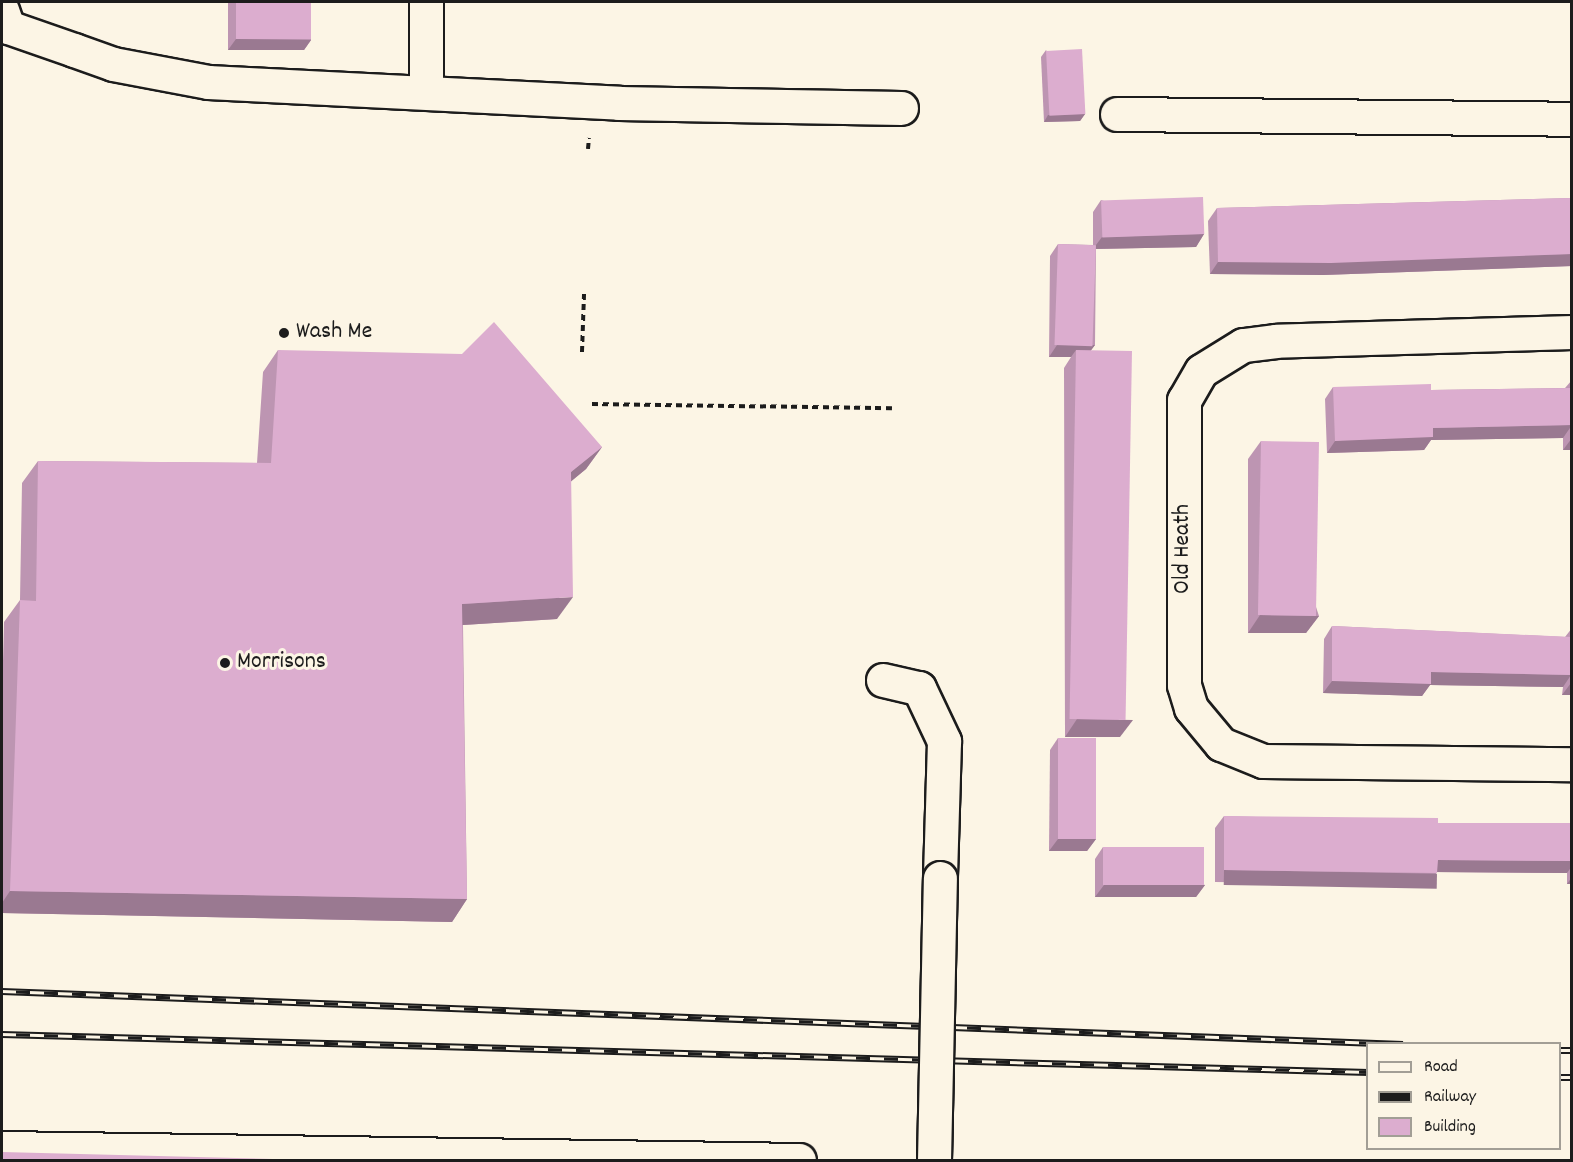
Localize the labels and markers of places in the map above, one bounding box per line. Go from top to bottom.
place label: Wash Me [296,319,372,347]
marker: Wash Me [277,326,291,340]
place label: Morrisons [237,649,326,677]
marker: Morrisons [218,656,232,670]

